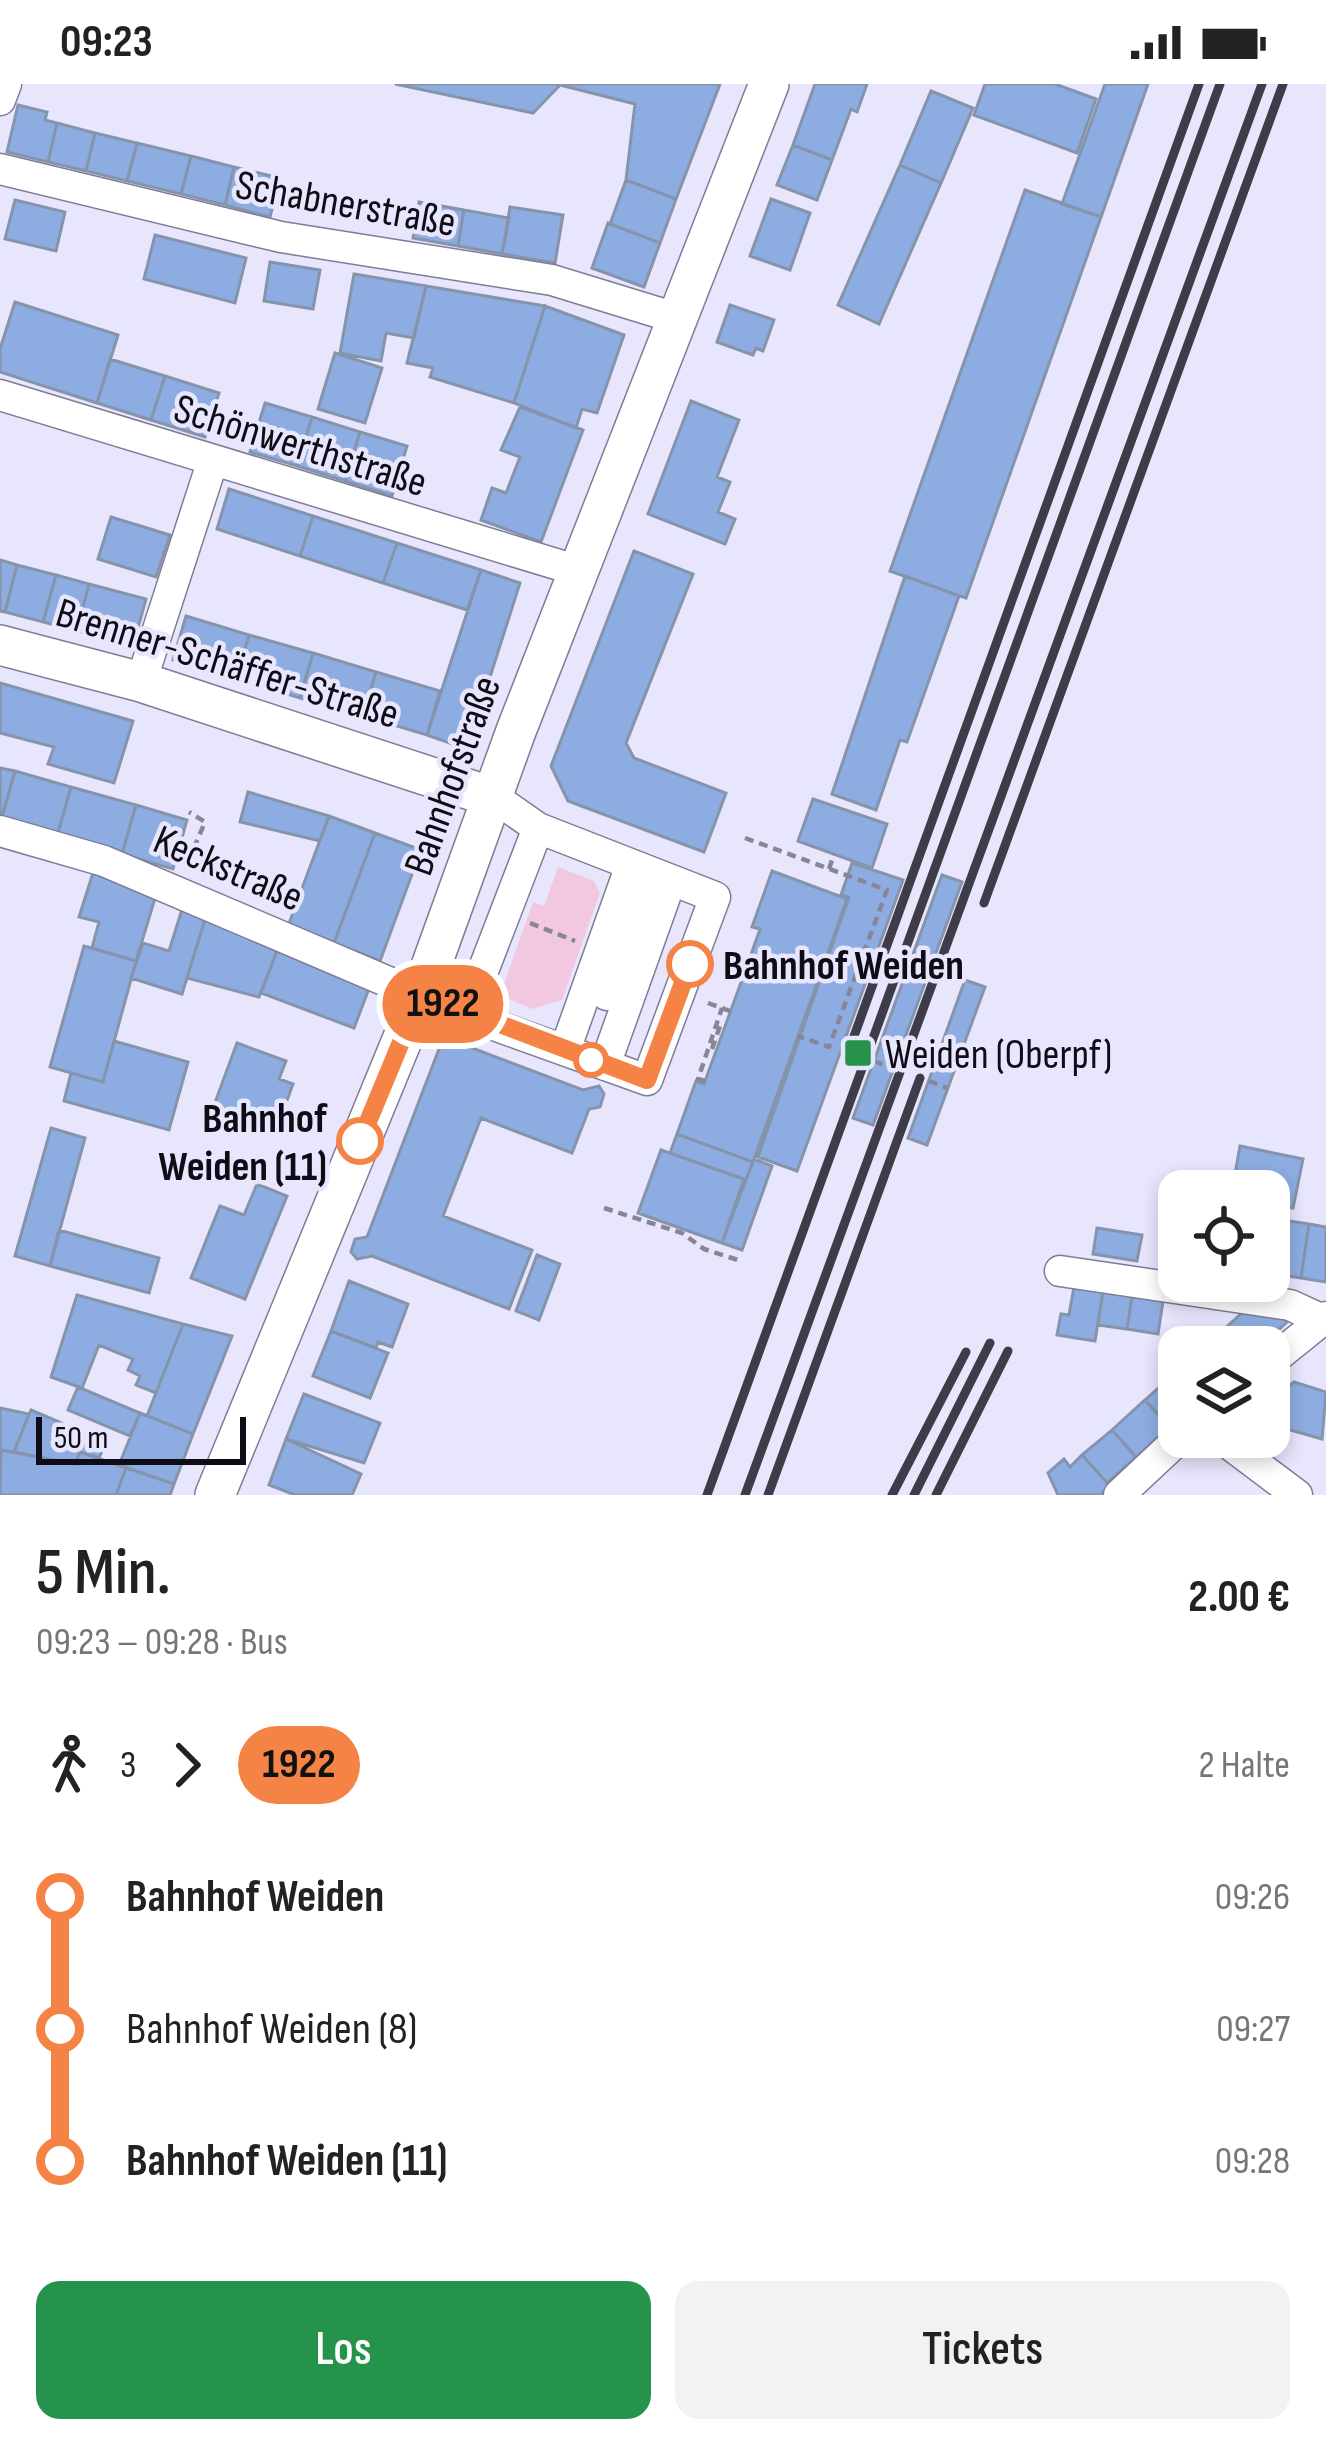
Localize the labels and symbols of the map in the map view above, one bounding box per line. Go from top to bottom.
street label: Schabnerstraße [232,160,460,249]
street label: Schönwerthstraße [168,384,433,509]
street label: Brenner-Schäffer-Straße [50,588,405,741]
street label: Bahnhofstraße [394,669,513,882]
street label: Keckstraße [146,815,310,924]
place label: Bahnhof Weiden [723,941,964,992]
marker: Bahnhof Weiden [668,942,712,986]
line badge: 1922 [359,965,527,1043]
place label: Weiden (Oberpf) [885,1030,1112,1081]
marker: Weiden (Oberpf) [842,1037,874,1069]
unlabelled marker [575,1044,607,1076]
place label: Bahnhof Weiden (11) [158,1094,328,1193]
marker: Bahnhof Weiden (11) [338,1119,382,1163]
scale bar [36,1411,246,1464]

